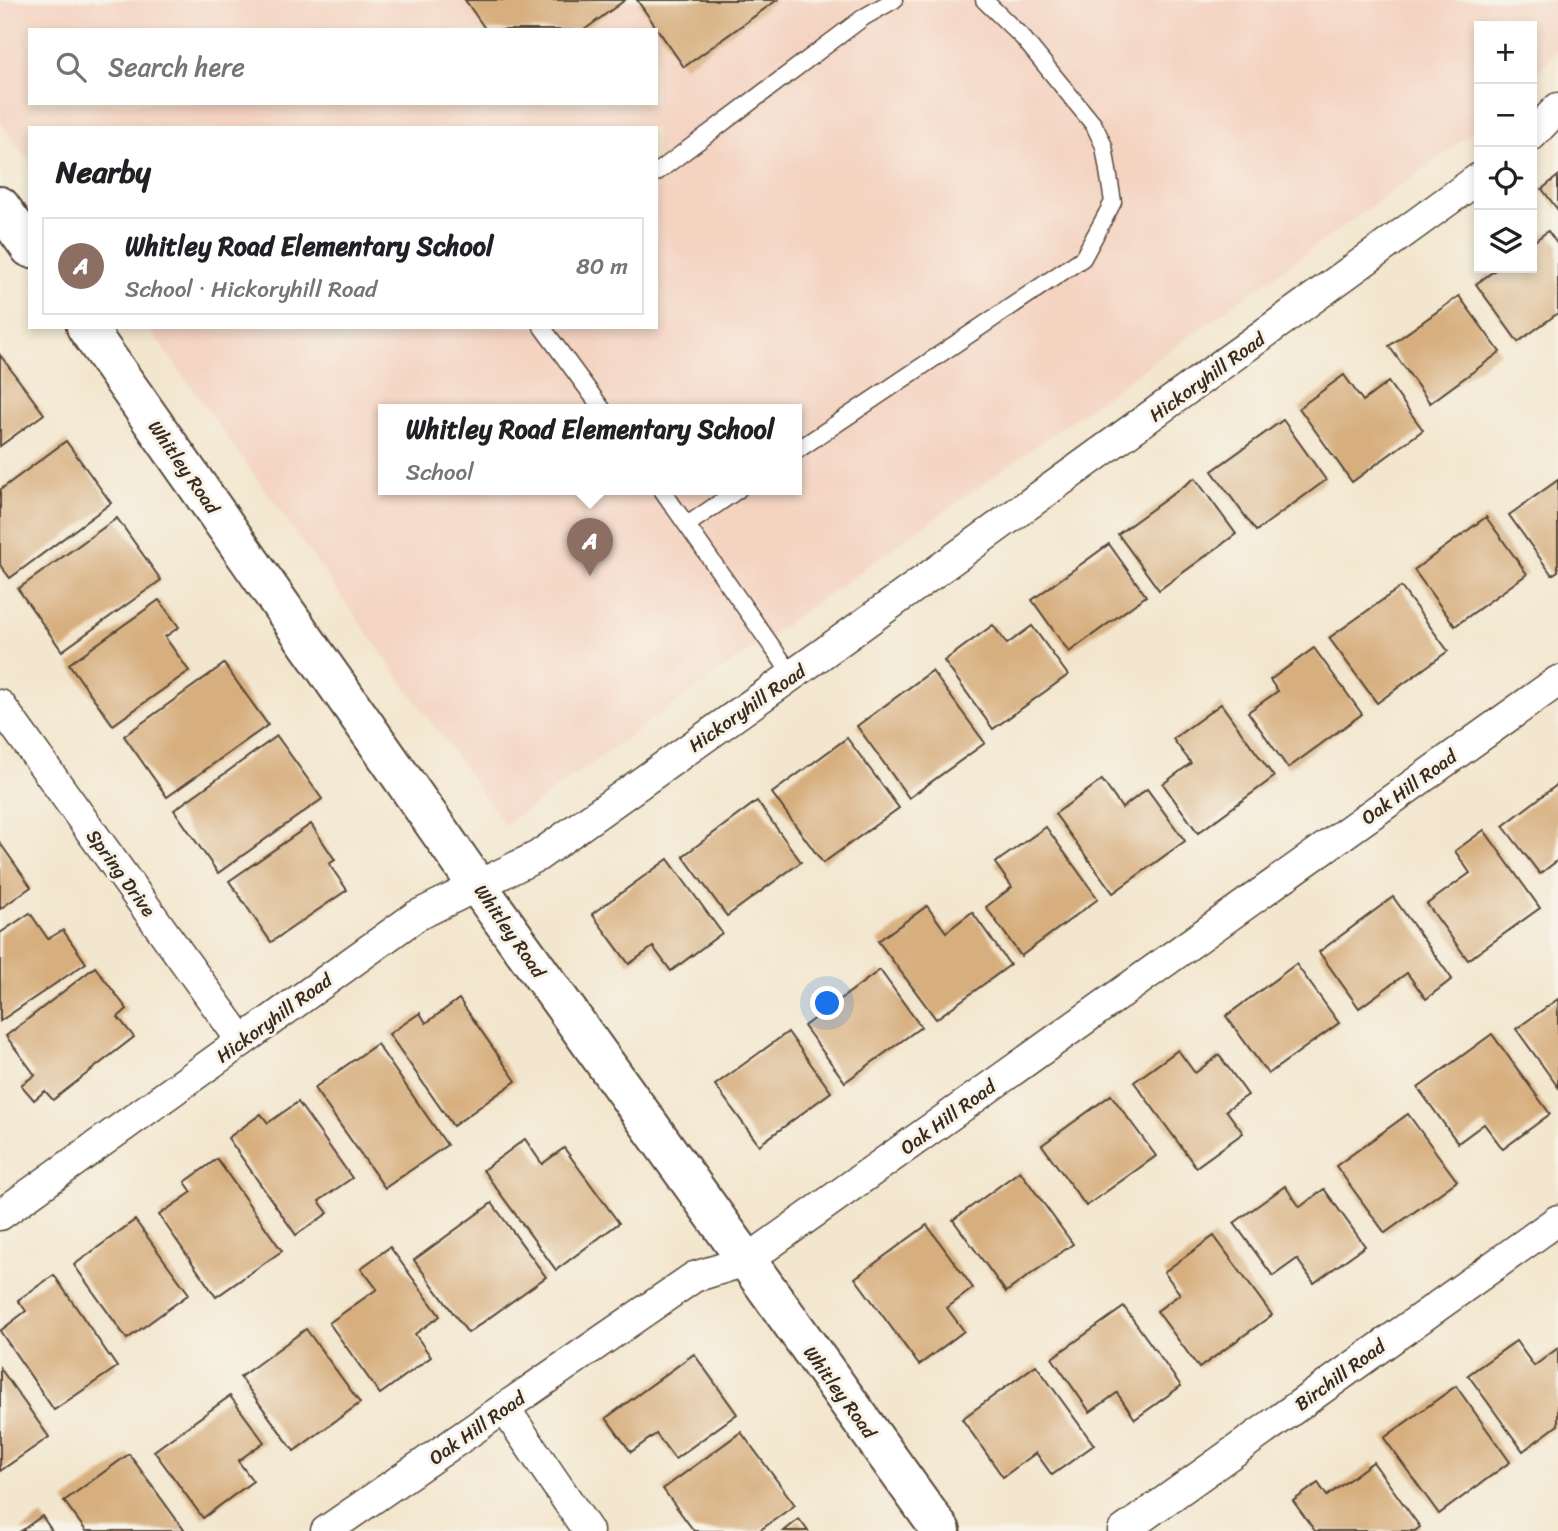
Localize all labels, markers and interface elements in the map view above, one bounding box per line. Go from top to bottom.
map controls [1474,21,1537,273]
button: + [1474,21,1537,84]
search box [28,28,658,105]
text: Search here [108,44,245,90]
icon: search [52,48,90,86]
button: − [1474,84,1537,147]
text: Nearby [56,145,151,199]
button: locate [1474,147,1537,210]
button: layers [1474,210,1537,273]
text: Whitley Road Elementary School [125,223,493,269]
text: A [73,246,89,287]
text: 80 m [576,246,628,287]
text: School · Hickoryhill Road [125,269,377,310]
street label: Hickoryhill Road [1142,323,1273,431]
popup [378,404,802,495]
text: Whitley Road Elementary School [406,406,774,452]
street label: Whitley Road [139,413,229,522]
text: School [406,452,474,493]
pin: A [567,518,613,576]
street label: Hickoryhill Road [681,655,813,761]
street label: Oak Hill Road [1354,740,1466,833]
street label: Spring Drive [78,822,164,924]
street label: Whitley Road [465,877,555,986]
street label: Hickoryhill Road [209,964,340,1072]
your location [810,986,844,1020]
street label: Oak Hill Road [893,1070,1005,1163]
street label: Birchill Road [1287,1329,1394,1419]
street label: Whitley Road [795,1338,886,1446]
street label: Oak Hill Road [422,1381,534,1474]

